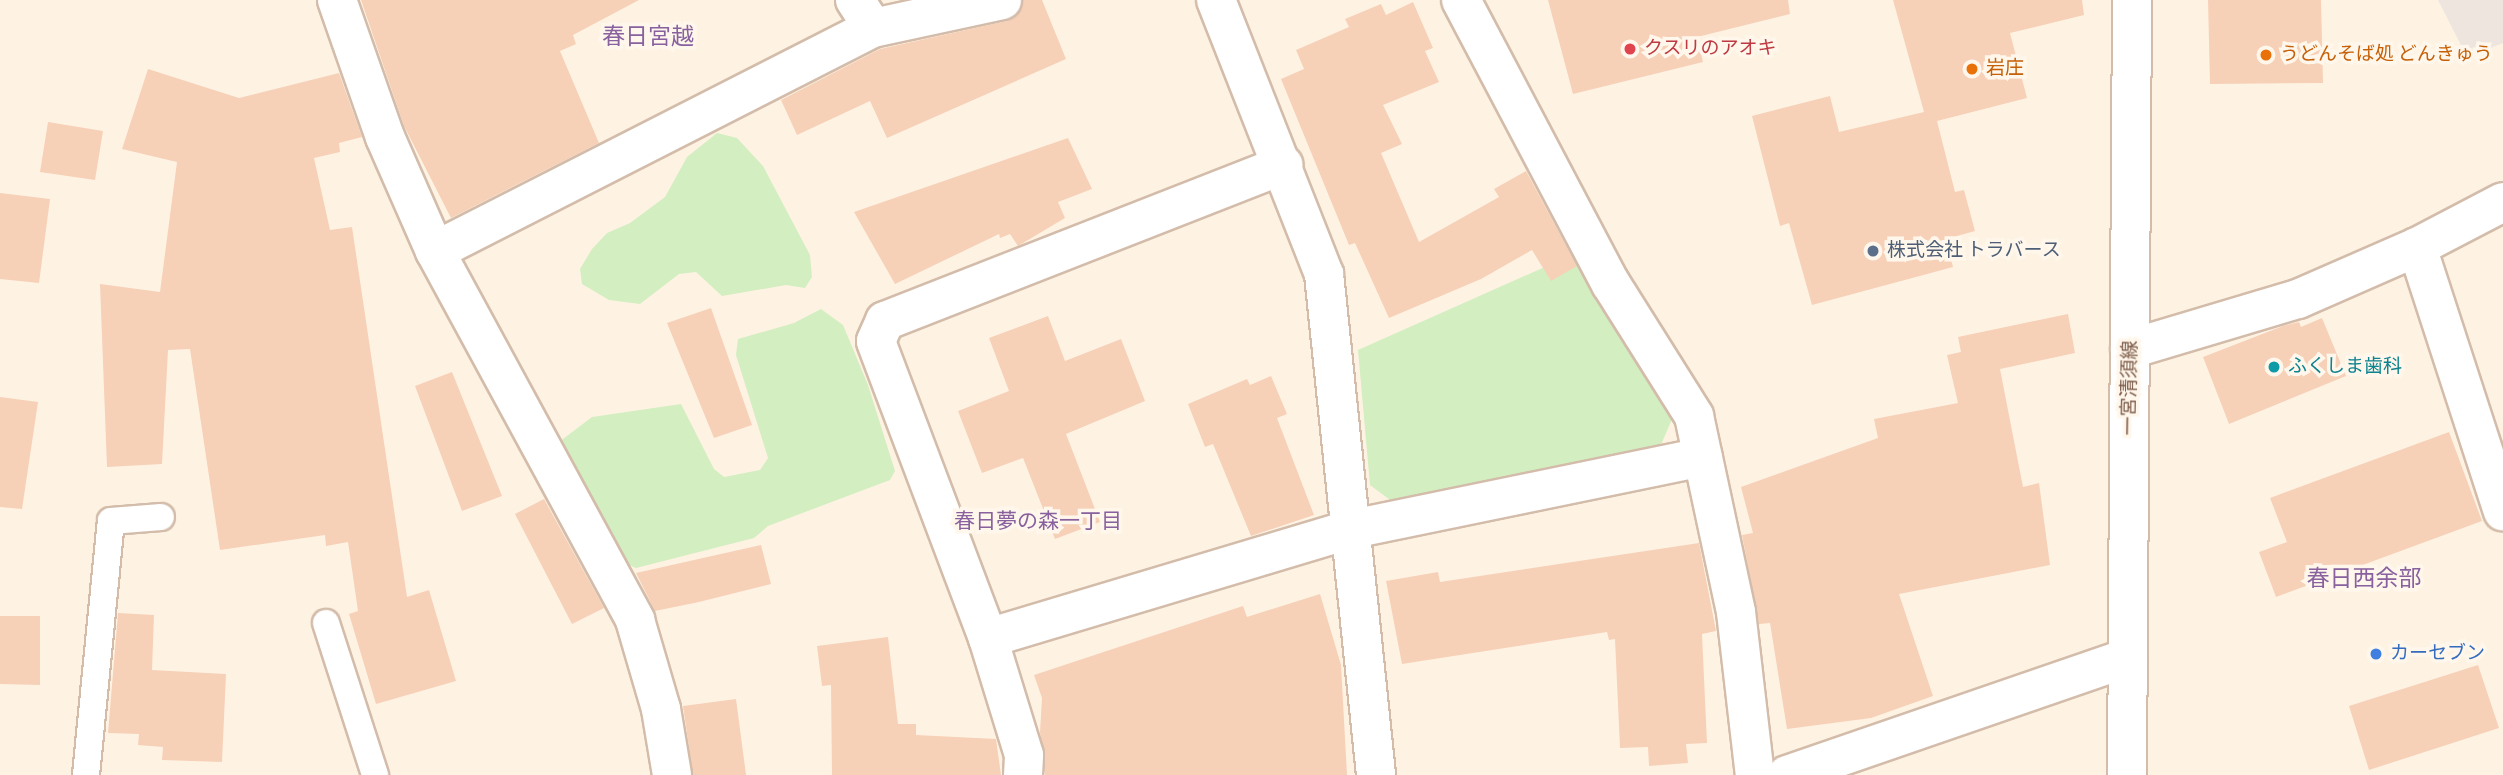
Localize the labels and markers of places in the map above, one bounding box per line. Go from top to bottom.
place label: クスリのアオキ [1644,38,1777,60]
marker: クスリのアオキ [1622,41,1638,57]
place label: うどんそば処 どんきゅう [2280,44,2493,66]
marker: うどんそば処 どんきゅう [2258,47,2274,63]
place label: 岩庄 [1986,58,2024,80]
marker: 岩庄 [1964,61,1980,77]
place label: 株式会社 トラバース [1887,240,2062,262]
marker: 株式会社 トラバース [1865,243,1881,259]
place label: ふくしま歯科 [2288,356,2402,378]
marker: ふくしま歯科 [2266,359,2282,375]
place label: カーセブン [2390,643,2485,665]
marker: カーセブン [2368,646,2384,662]

